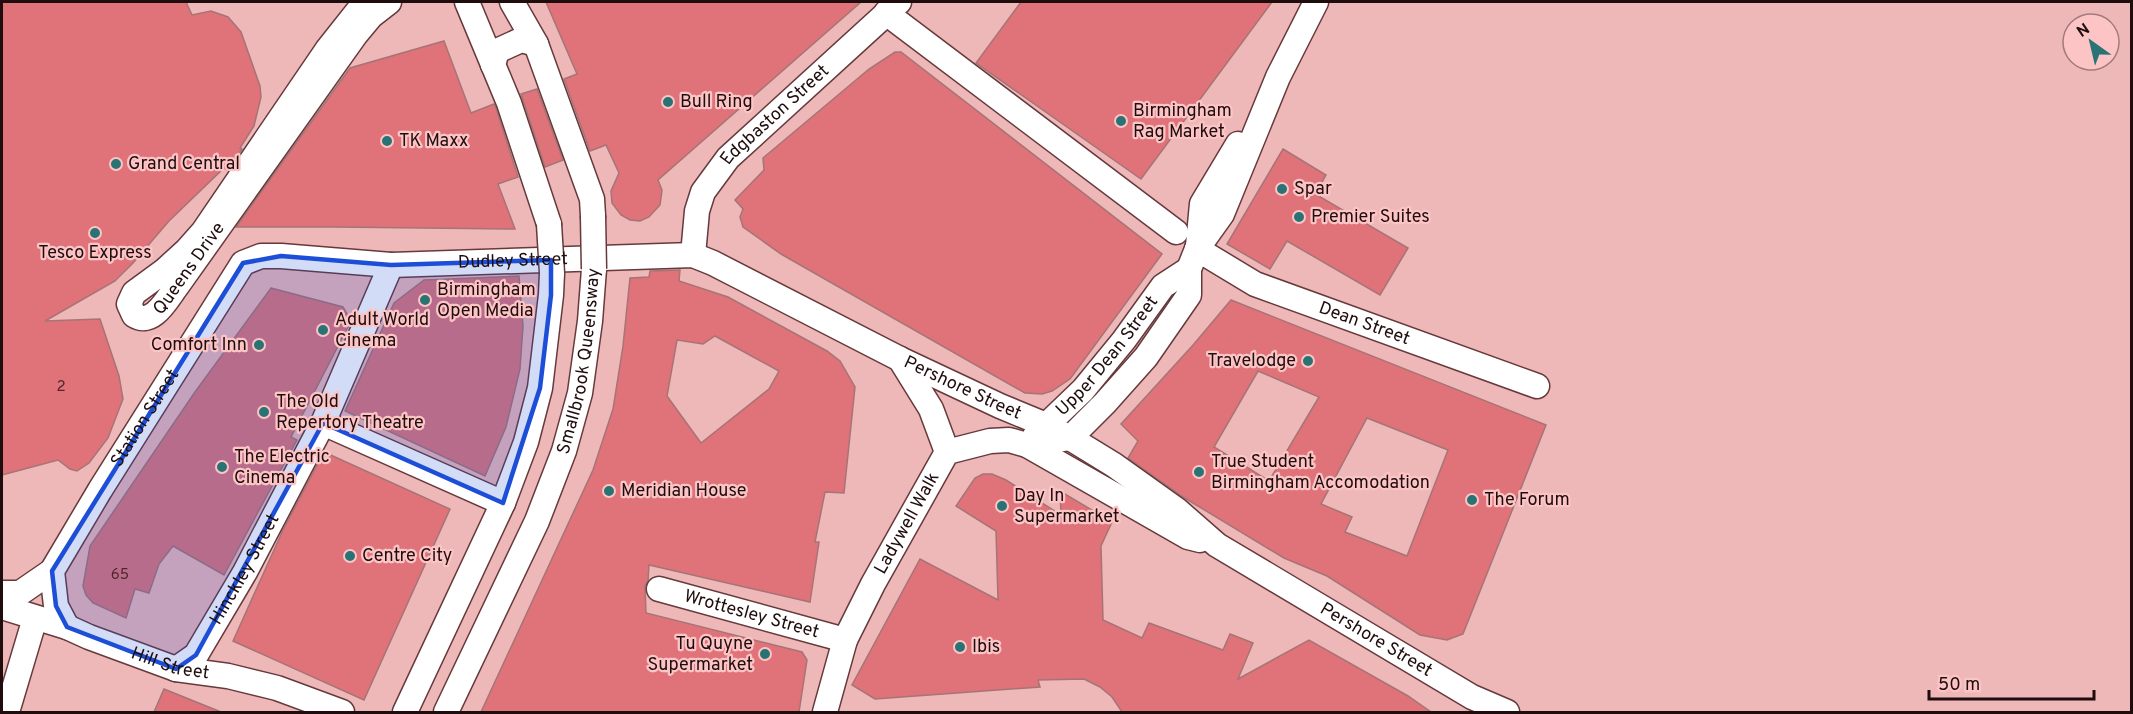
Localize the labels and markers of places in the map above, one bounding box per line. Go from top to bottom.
place label: Bull Ring [680,91,753,114]
marker: Bull Ring [661,95,675,109]
place label: Birmingham Rag Market [1133,100,1232,144]
marker: Birmingham Rag Market [1114,114,1128,128]
place label: TK Maxx [399,130,468,153]
marker: TK Maxx [380,134,394,148]
place label: Grand Central [128,153,240,176]
marker: Grand Central [109,157,123,171]
place label: Spar [1294,178,1332,201]
marker: Spar [1275,182,1289,196]
place label: Premier Suites [1311,206,1430,229]
marker: Premier Suites [1292,210,1306,224]
marker: Tesco Express [88,226,102,240]
place label: Tesco Express [38,242,152,265]
place label: Birmingham Open Media [437,279,536,323]
marker: Birmingham Open Media [418,293,432,307]
place label: Adult World Cinema [335,309,429,353]
marker: Adult World Cinema [316,323,330,337]
place label: Comfort Inn [151,334,247,357]
marker: Comfort Inn [252,338,266,352]
place label: Travelodge [1207,350,1296,373]
marker: Travelodge [1301,354,1315,368]
place label: The Old Repertory Theatre [276,391,424,435]
marker: The Old Repertory Theatre [257,405,271,419]
place label: The Electric Cinema [234,446,330,490]
place label: True Student Birmingham Accomodation [1211,451,1430,495]
marker: The Electric Cinema [215,460,229,474]
marker: True Student Birmingham Accomodation [1192,465,1206,479]
place label: Meridian House [621,480,746,503]
marker: Meridian House [602,484,616,498]
place label: Day In Supermarket [1014,485,1120,529]
place label: The Forum [1484,489,1570,512]
marker: The Forum [1465,493,1479,507]
marker: Day In Supermarket [995,499,1009,513]
place label: Centre City [362,545,452,568]
marker: Centre City [343,549,357,563]
place label: Tu Quyne Supermarket [647,633,753,677]
place label: Ibis [972,636,1000,659]
marker: Ibis [953,640,967,654]
marker: Tu Quyne Supermarket [758,647,772,661]

